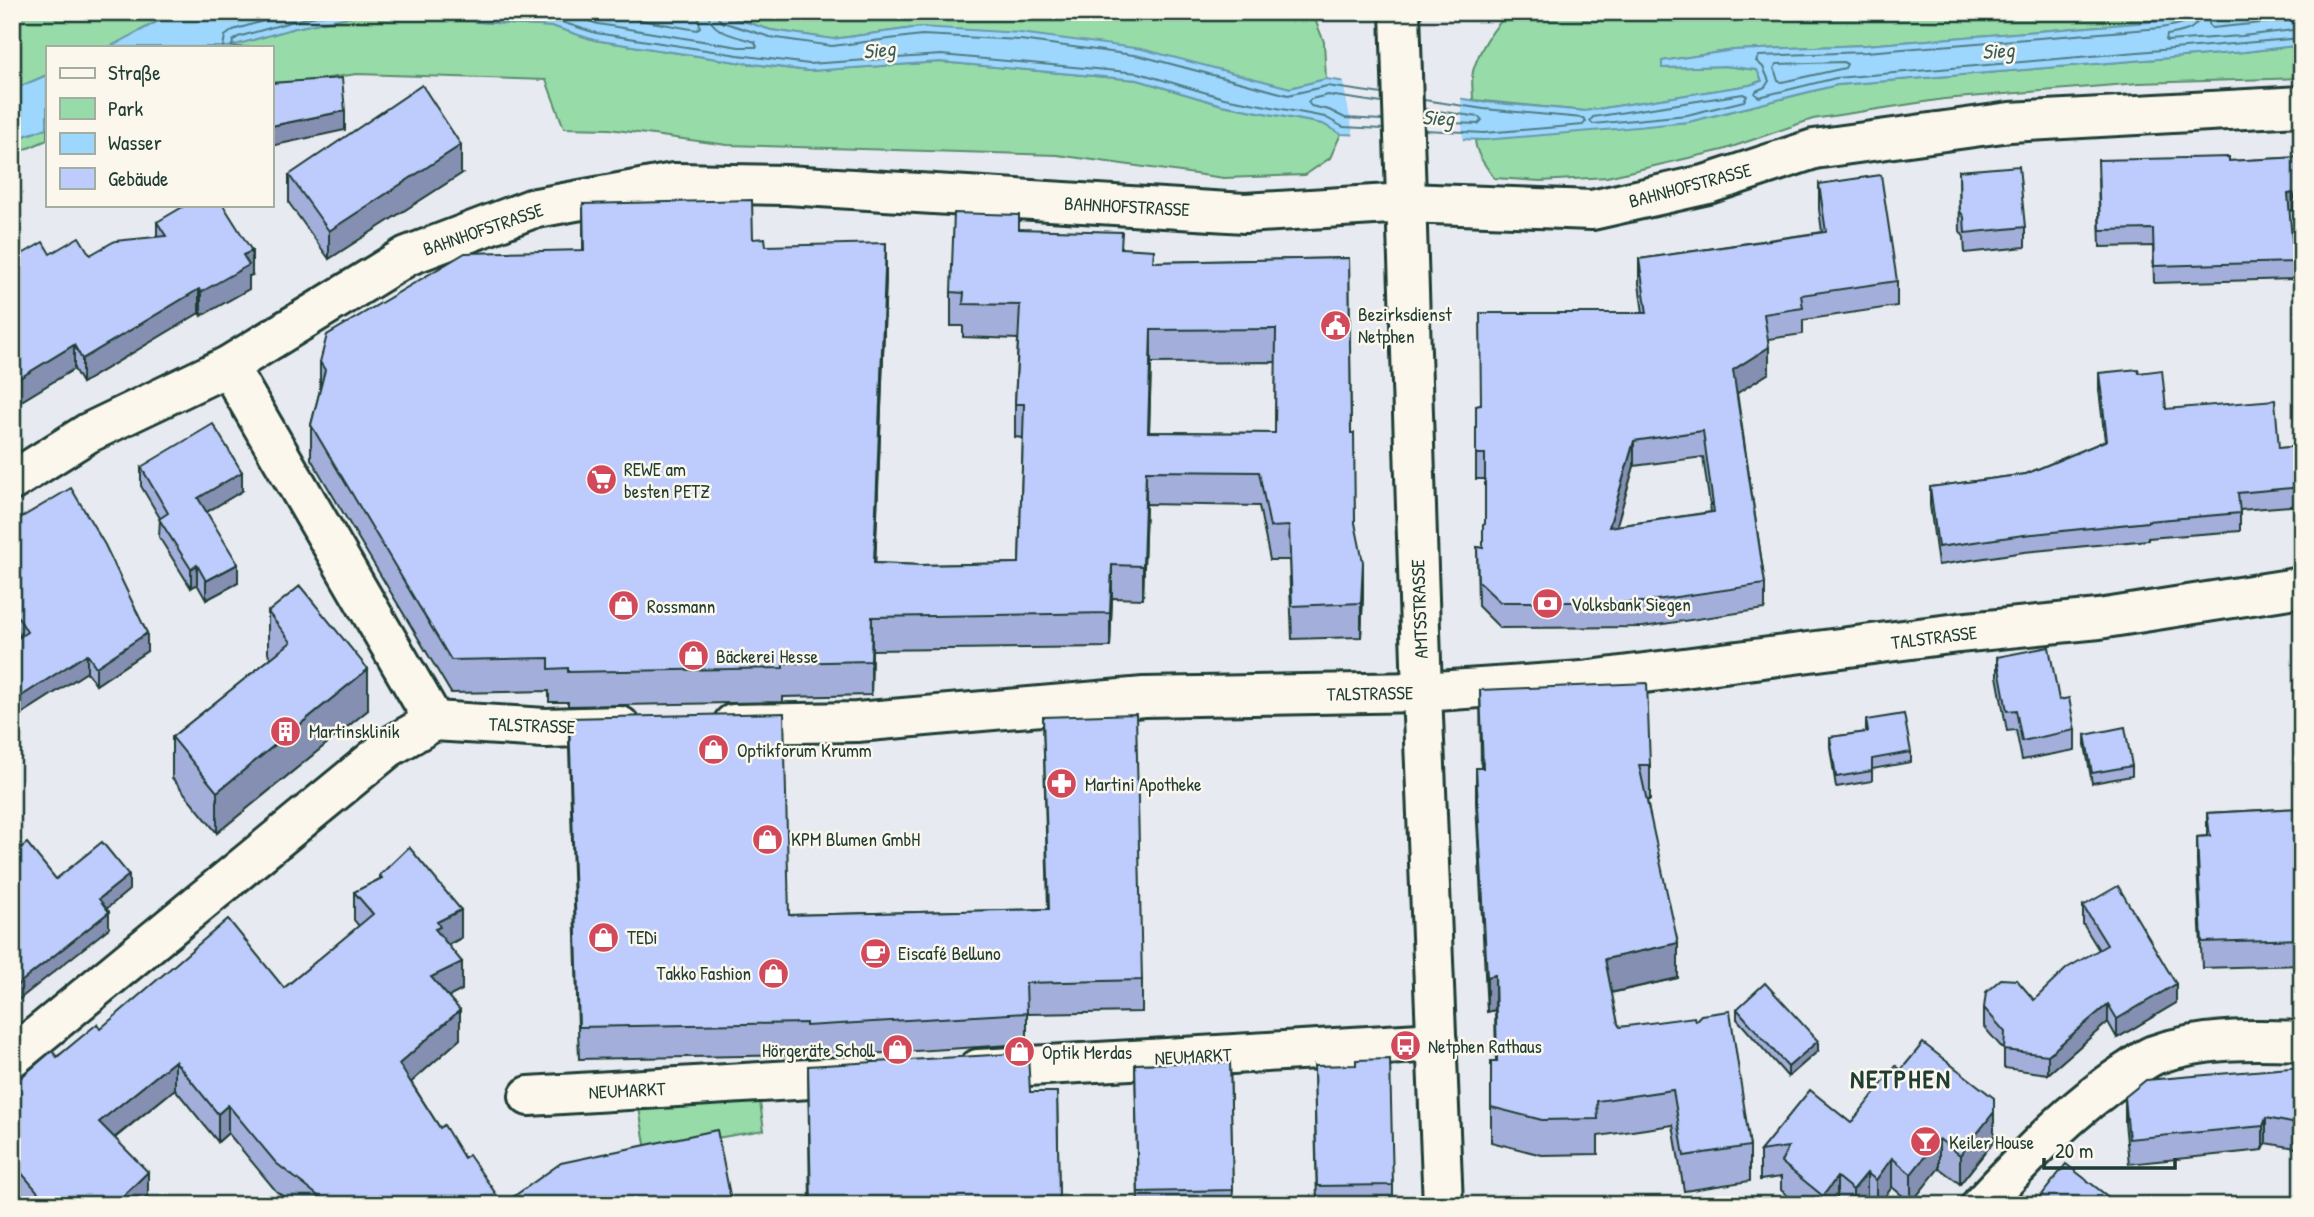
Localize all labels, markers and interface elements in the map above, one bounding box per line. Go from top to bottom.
water label: Sieg [861,33,898,66]
water label: Sieg [1981,35,2017,66]
legend [46,46,273,206]
text: Straße [108,58,161,87]
text: Park [108,94,143,123]
water label: Sieg [1421,102,1456,133]
text: Wasser [108,128,162,157]
street label: BAHNHOFSTRASSE [1626,156,1755,214]
text: Gebäude [108,164,168,193]
street label: BAHNHOFSTRASSE [1063,190,1191,222]
street label: BAHNHOFSTRASSE [419,196,547,262]
place label: Bezirksdienst Netphen [1358,301,1452,349]
public building icon: Bezirksdienst Netphen [1318,308,1352,342]
place label: REWE am besten PETZ [624,456,710,504]
supermarket icon: REWE am besten PETZ [584,463,618,497]
street label: AMTSSTRASSE [1404,558,1434,659]
bank icon: Volksbank Siegen [1531,587,1565,621]
shop icon: Rossmann [607,589,641,623]
place label: Volksbank Siegen [1571,591,1691,617]
place label: Rossmann [647,593,715,619]
street label: TALSTRASSE [1889,619,1979,655]
shop icon: Bäckerei Hesse [676,639,710,673]
place label: Bäckerei Hesse [716,643,818,669]
street label: TALSTRASSE [1326,679,1414,707]
street label: TALSTRASSE [488,710,576,740]
building icon: Martinsklinik [269,714,303,748]
place label: Martinsklinik [309,718,400,744]
shop icon: Optikforum Krumm [697,733,731,767]
place label: Optikforum Krumm [737,737,872,763]
pharmacy icon: Martini Apotheke [1045,767,1079,801]
place label: Martini Apotheke [1085,771,1202,797]
shop icon: KPM Blumen GmbH [751,822,785,856]
place label: KPM Blumen GmbH [791,826,920,852]
shop icon: TEDi [587,920,621,954]
place label: TEDi [627,924,658,950]
cafe icon: Eiscafé Belluno [858,936,892,970]
place label: Eiscafé Belluno [898,940,1001,966]
shop icon: Takko Fashion [757,956,791,990]
place label: Takko Fashion [656,960,751,986]
bus stop icon: Netphen Rathaus [1388,1029,1422,1063]
shop icon: Hörgeräte Scholl [881,1033,915,1067]
place label: Netphen Rathaus [1428,1033,1542,1059]
shop icon: Optik Merdas [1002,1035,1036,1069]
place label: Hörgeräte Scholl [762,1037,876,1063]
place label: Optik Merdas [1042,1039,1132,1065]
street label: NEUMARKT [1154,1041,1233,1071]
district label: NETPHEN [1850,1061,1952,1096]
street label: NEUMARKT [588,1075,667,1105]
bar icon: Keiler House [1909,1125,1943,1159]
scale bar [2044,1126,2176,1170]
place label: Keiler House [1949,1129,2035,1155]
text: 20 m [2055,1136,2093,1165]

